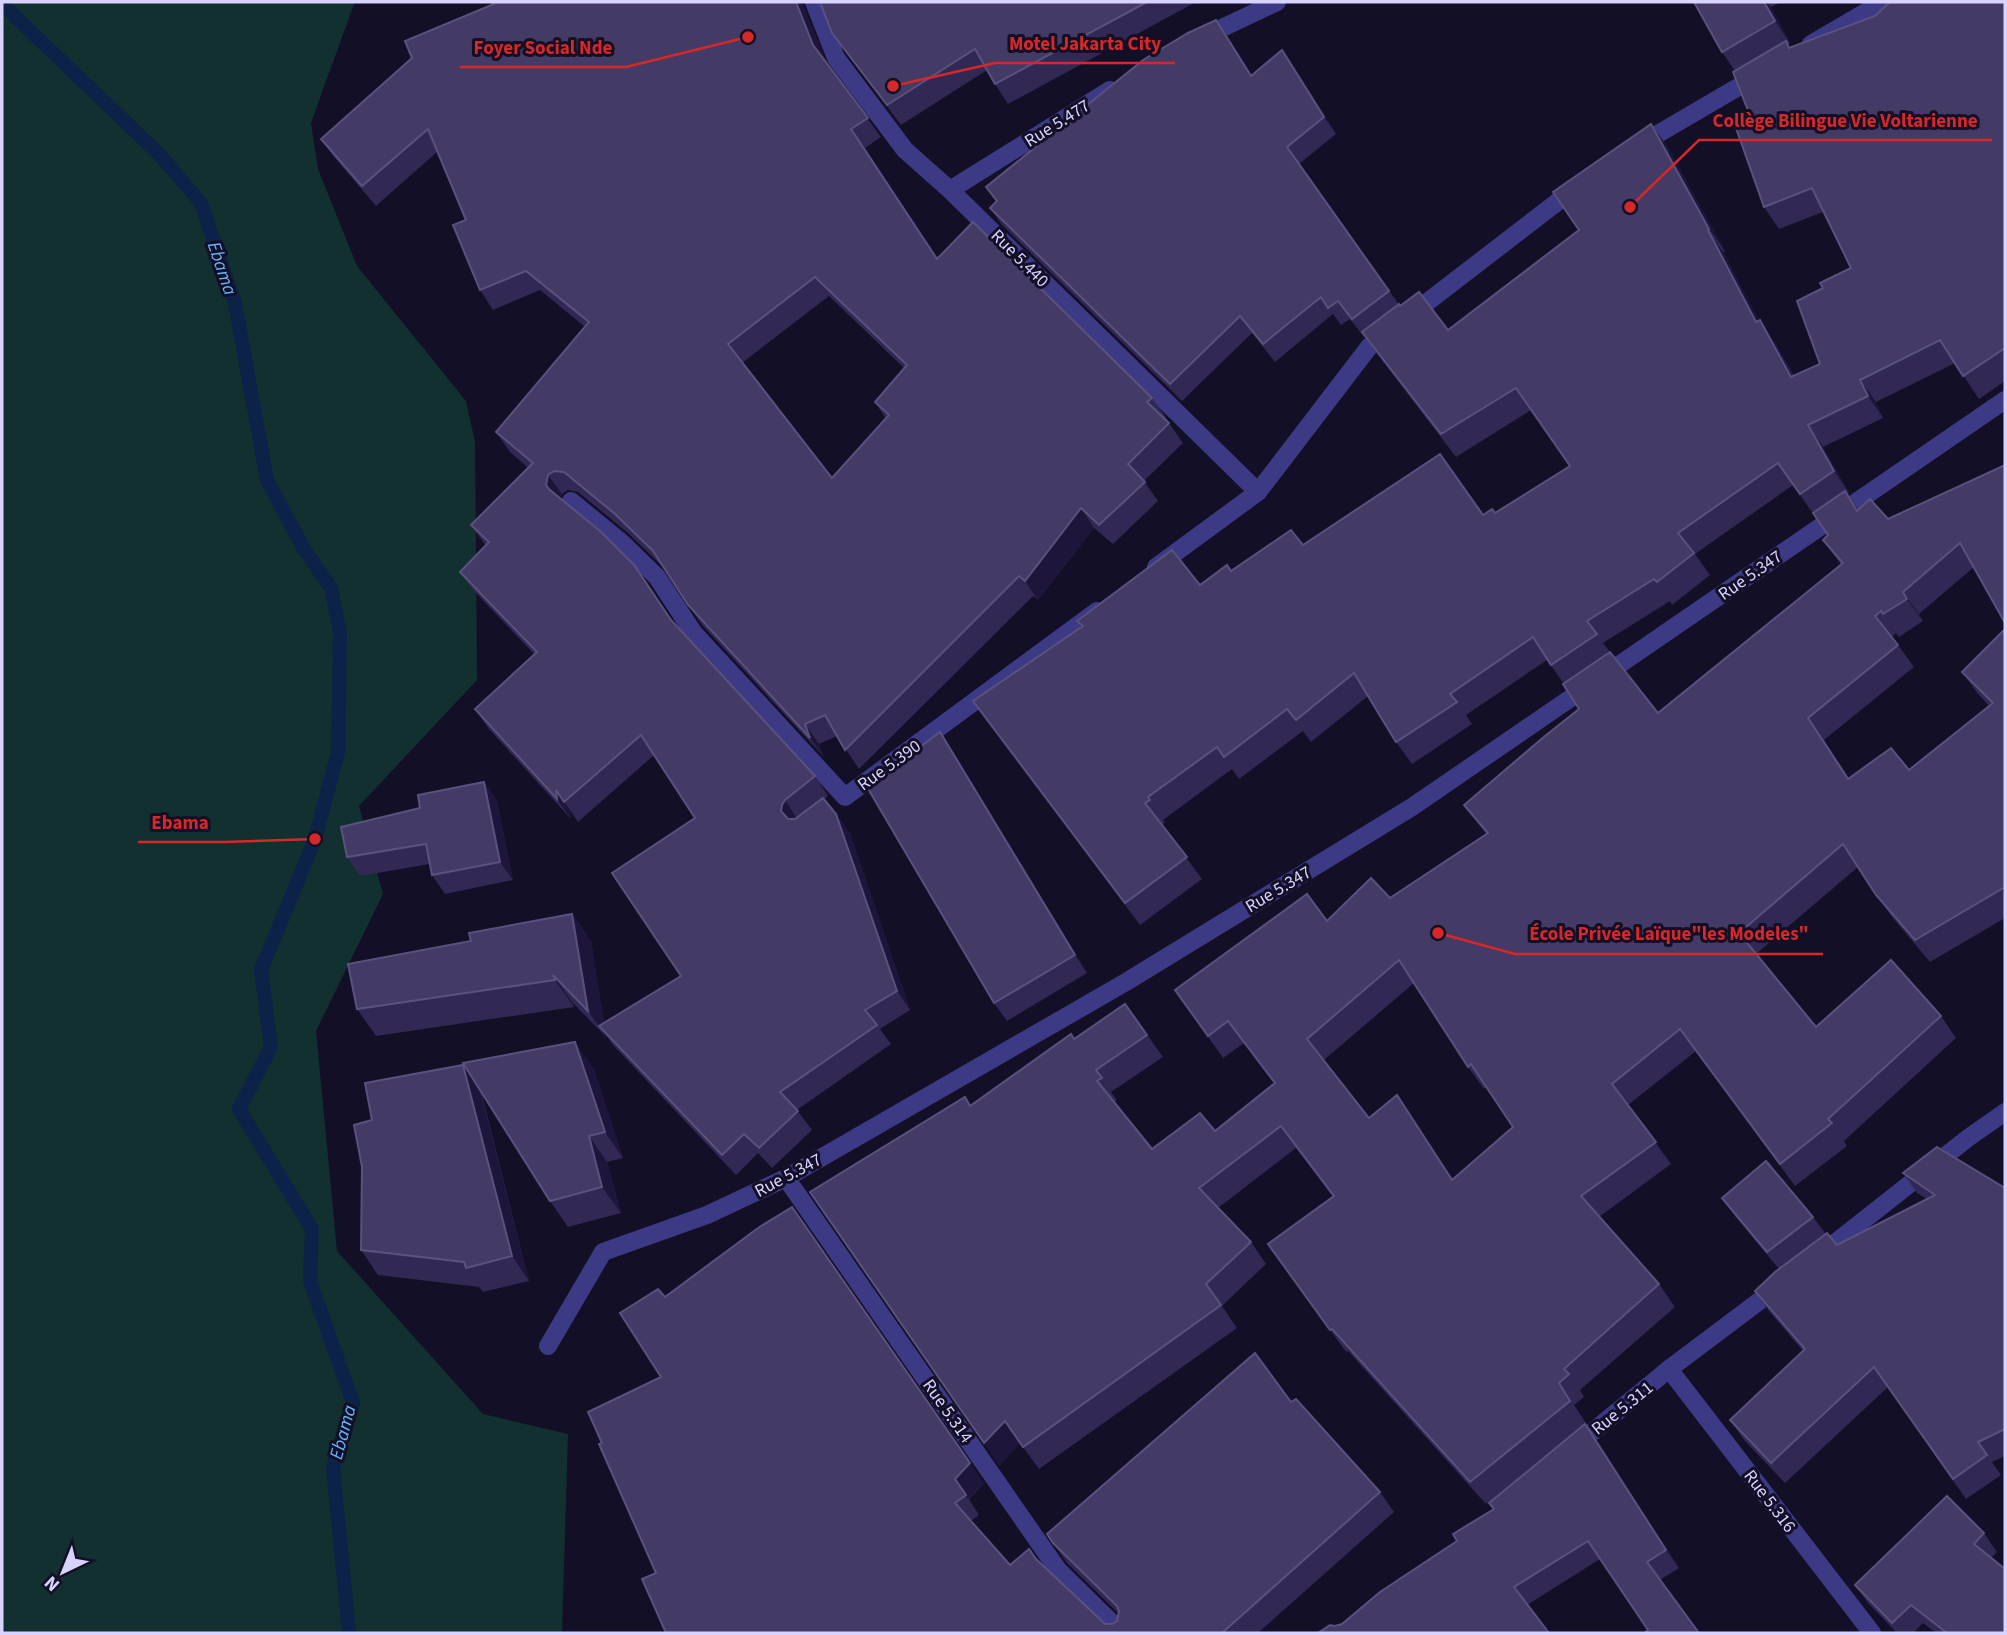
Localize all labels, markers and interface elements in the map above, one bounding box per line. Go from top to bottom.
callout: Motel Jakarta City [995,23,1175,63]
callout: Foyer Social Nde [460,27,626,67]
text: Motel Jakarta City [1009,31,1161,58]
text: Foyer Social Nde [474,35,613,62]
street label: Rue 5.477 [1020,93,1095,153]
callout: Collège Bilingue Vie Voltarienne [1699,100,1992,140]
text: Collège Bilingue Vie Voltarienne [1712,108,1978,135]
street label: Rue 5.440 [985,224,1054,293]
water label: Ebama [200,238,243,299]
street label: Rue 5.347 [1713,544,1787,607]
street label: Rue 5.390 [852,734,926,797]
callout: Ebama [138,802,223,842]
text: Ebama [151,810,209,837]
street label: Rue 5.347 [1241,860,1316,919]
callout: École Privée Laïque"les Modeles" [1515,914,1823,954]
text: École Privée Laïque"les Modeles" [1529,921,1809,948]
street label: Rue 5.347 [750,1147,826,1204]
street label: Rue 5.314 [916,1374,979,1448]
street label: Rue 5.311 [1586,1376,1658,1441]
water label: Ebama [323,1402,364,1463]
street label: Rue 5.316 [1738,1465,1802,1538]
north arrow [28,1537,98,1607]
text: N [39,1569,66,1598]

